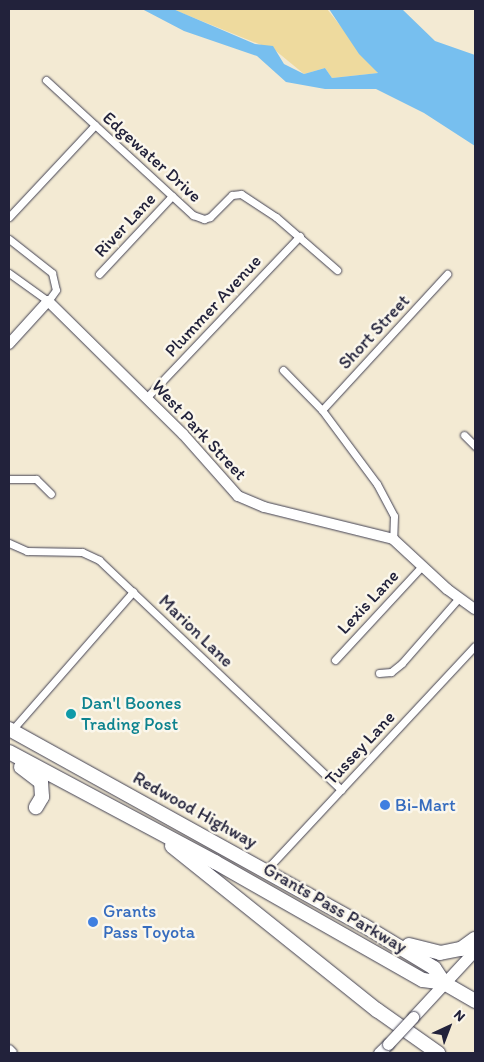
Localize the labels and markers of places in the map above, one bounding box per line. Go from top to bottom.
place label: Dan'l Boones Trading Post [81,693,182,736]
marker: Dan'l Boones Trading Post [65,708,77,720]
place label: Bi-Mart [395,794,456,816]
marker: Bi-Mart [379,799,391,811]
place label: Grants Pass Toyota [103,901,193,944]
marker: Grants Pass Toyota [87,916,99,928]

